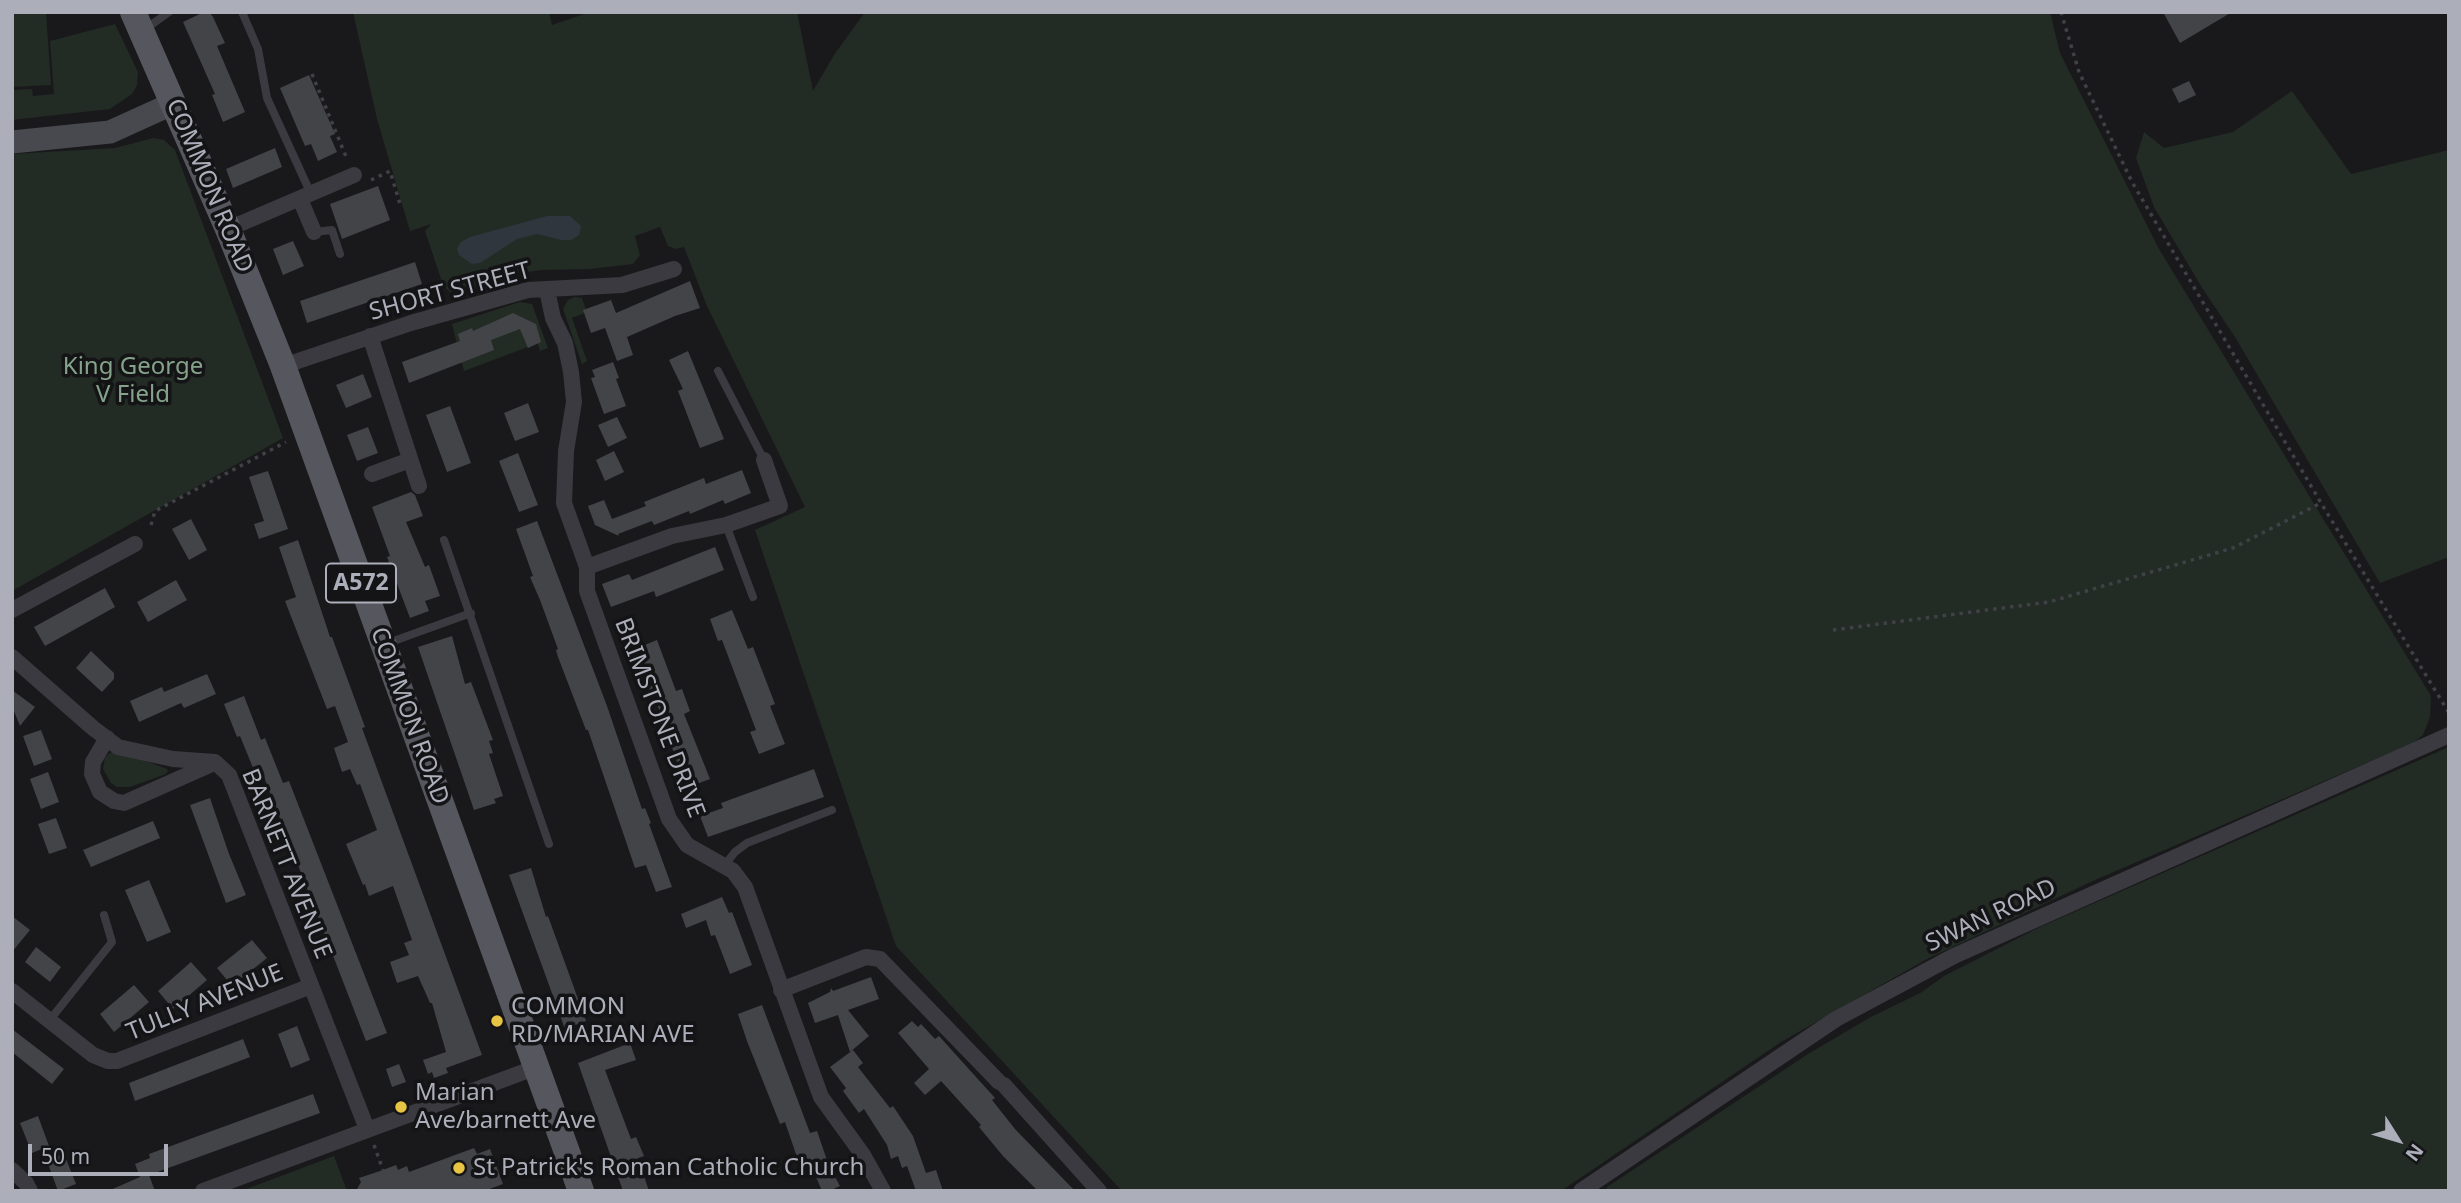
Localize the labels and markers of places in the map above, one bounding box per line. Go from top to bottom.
place label: COMMON RD/MARIAN AVE [511,993,694,1049]
marker: COMMON RD/MARIAN AVE [489,1013,505,1029]
place label: Marian Ave/barnett Ave [415,1079,596,1135]
marker: Marian Ave/barnett Ave [393,1099,409,1115]
place label: St Patrick's Roman Catholic Church [473,1154,864,1182]
marker: St Patrick's Roman Catholic Church [451,1160,467,1176]

